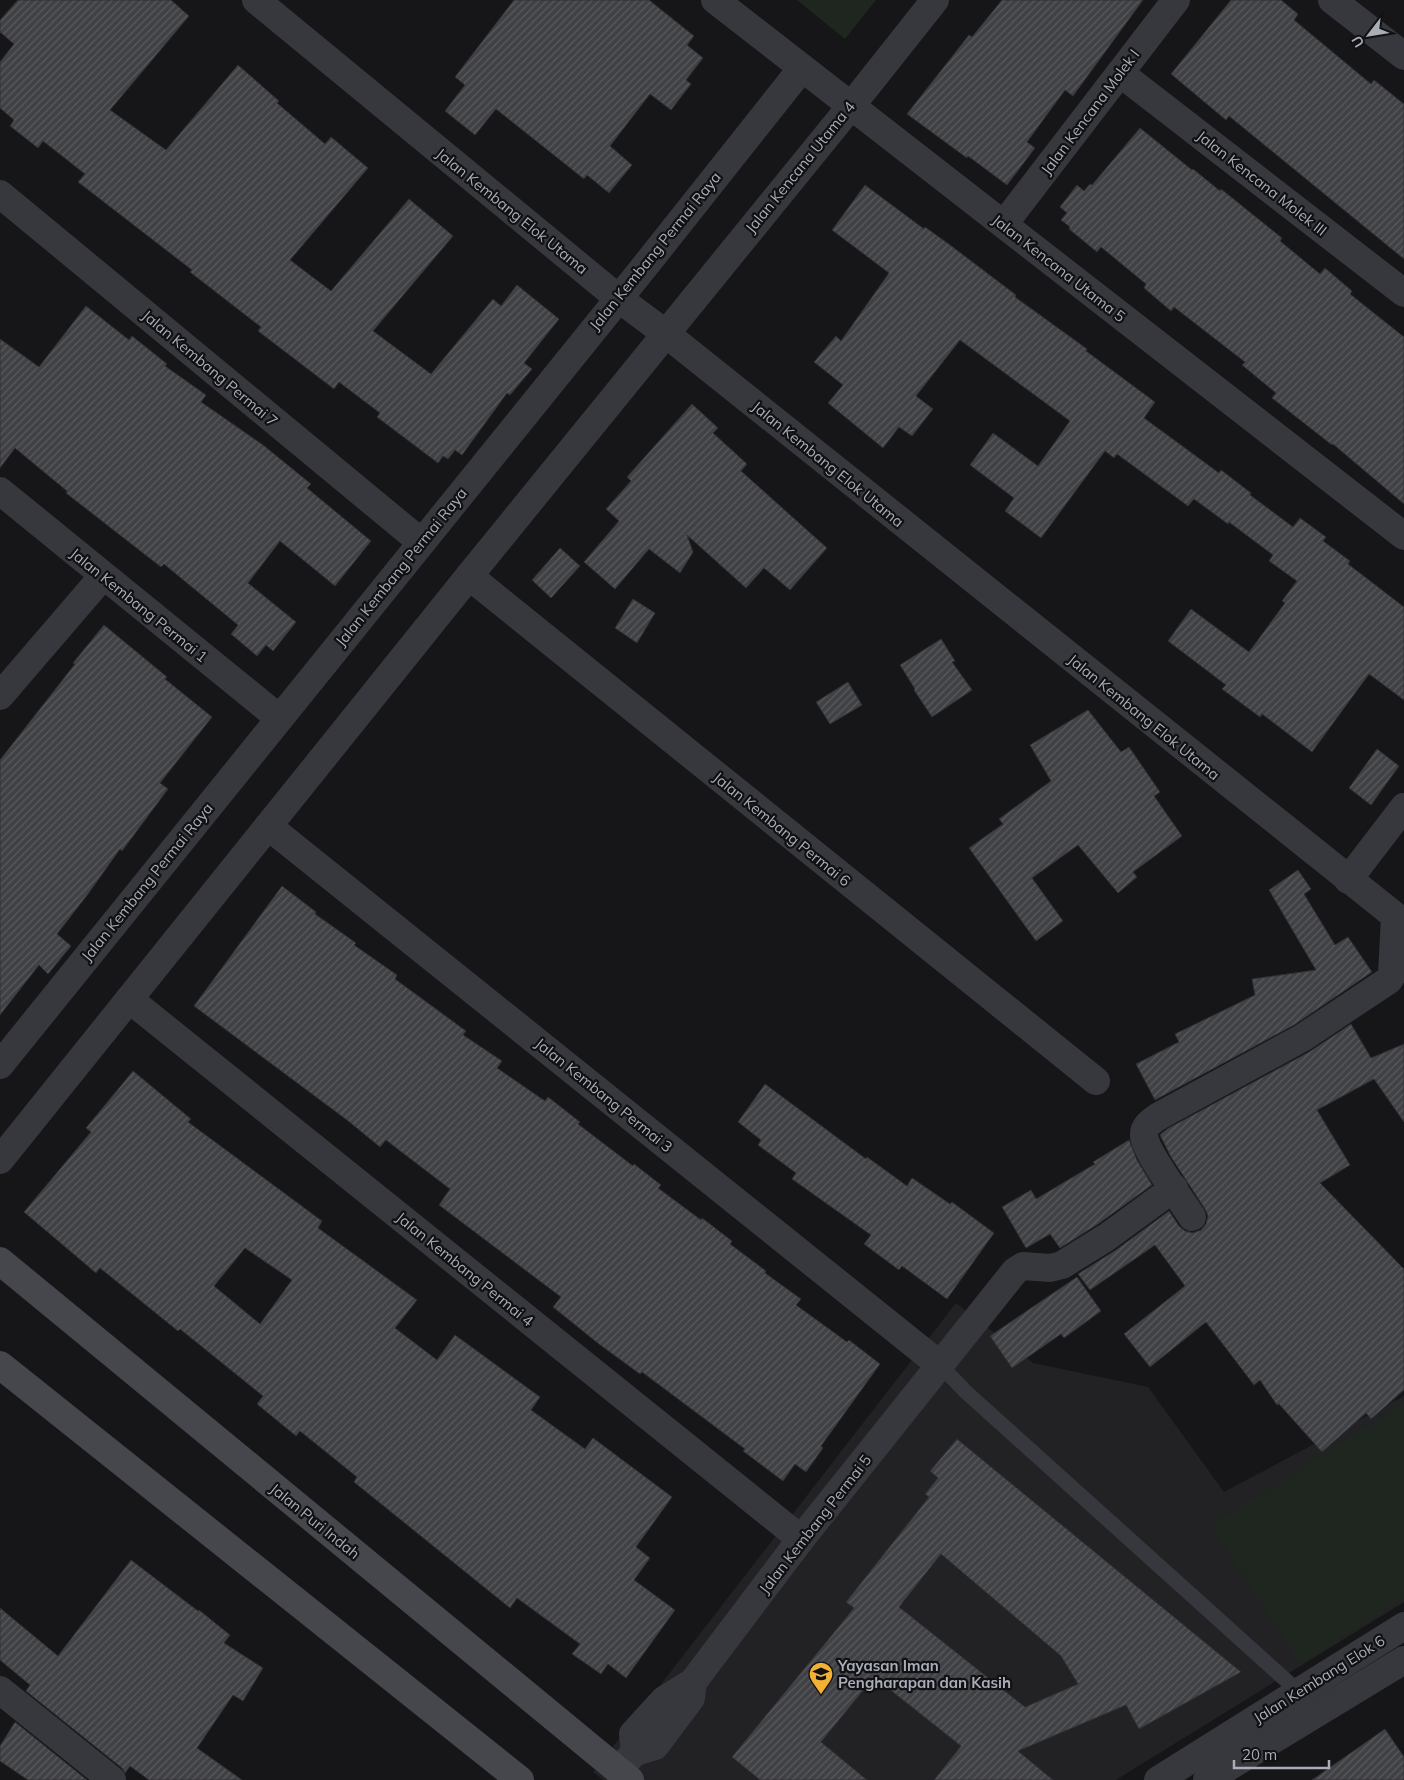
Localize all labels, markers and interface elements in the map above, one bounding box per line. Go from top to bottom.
north arrow [1344,10,1394,60]
text: U [1347,33,1368,51]
street label: Jalan Kencana Molek I [1037,45,1143,179]
street label: Jalan Kencana Utama 4 [741,97,859,237]
street label: Jalan Kencana Molek III [1193,126,1331,240]
street label: Jalan Kembang Elok Utama [432,144,592,278]
street label: Jalan Kembang Permai Raya [585,168,725,334]
street label: Jalan Kencana Utama 5 [989,210,1129,326]
street label: Jalan Kembang Permai 7 [138,306,282,430]
street label: Jalan Kembang Elok Utama [748,397,908,531]
street label: Jalan Kembang Permai Raya [331,484,471,650]
street label: Jalan Kembang Permai 1 [66,544,212,666]
street label: Jalan Kembang Elok Utama [1064,650,1224,784]
street label: Jalan Kembang Permai 6 [709,768,855,890]
street label: Jalan Kembang Permai Raya [77,799,217,965]
street label: Jalan Kembang Permai 3 [531,1034,677,1156]
street label: Jalan Kembang Permai 4 [392,1208,538,1330]
street label: Jalan Kembang Permai 5 [755,1451,875,1597]
street label: Jalan Puri Indah [266,1479,364,1563]
street label: Jalan Kembang Elok 6 [1250,1631,1388,1727]
place label: Yayasan Iman Pengharapan dan Kasih [837,1656,1011,1692]
school or university icon: Yayasan Iman Pengharapan dan Kasih [808,1661,834,1695]
scale bar [1234,1738,1329,1770]
text: 20 m [1242,1745,1277,1764]

